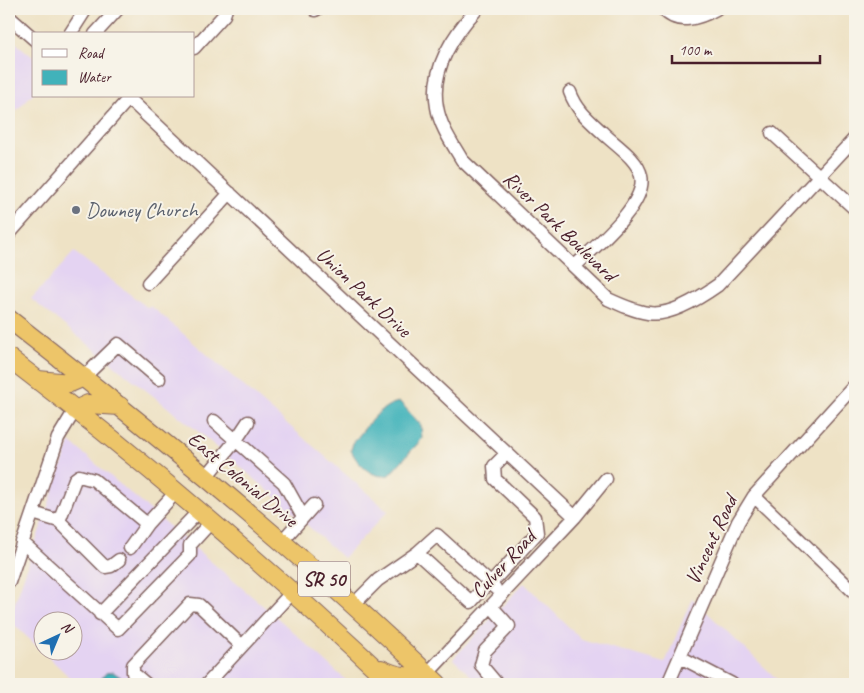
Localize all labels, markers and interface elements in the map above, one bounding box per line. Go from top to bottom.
legend [32,32,195,98]
scale bar [672,32,819,64]
text: 100 m [679,41,713,60]
text: Road [78,44,105,63]
text: Water [78,68,112,87]
street label: River Park Boulevard [498,165,625,289]
place label: Downey Church [86,197,199,223]
marker: Downey Church [70,204,82,216]
street label: Union Park Drive [311,241,418,343]
street label: East Colonial Drive [183,425,305,534]
street label: Vincent Road [679,488,744,589]
street label: Culver Road [465,522,544,603]
road number: SR 50 [298,562,350,596]
north arrow [32,610,82,660]
text: N [58,618,77,638]

